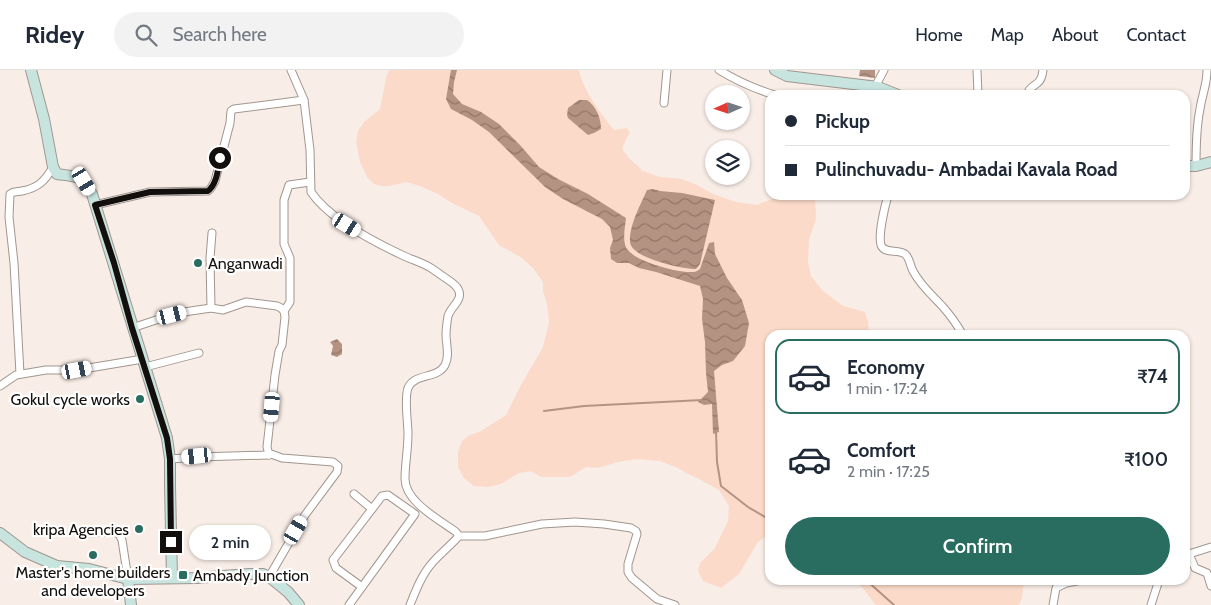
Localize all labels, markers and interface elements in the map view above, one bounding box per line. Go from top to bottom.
search box [114,12,464,57]
text: Ridey [25,20,84,49]
icon: search [132,21,160,49]
text: Search here [172,23,267,46]
text: Home [915,24,963,46]
text: Map [991,24,1024,46]
text: About [1052,24,1098,46]
text: Contact [1126,24,1186,46]
north arrow [705,85,750,130]
map controls [705,85,750,185]
text: Pickup [815,110,870,133]
button: layers [705,140,750,185]
route start [209,147,231,169]
text: Pulinchuvadu- Ambadai Kavala Road [815,158,1118,181]
car [69,164,98,198]
car [330,211,363,239]
place label: Anganwadi [208,254,283,273]
marker: Anganwadi [192,257,204,269]
car [155,304,188,326]
icon: car [787,354,832,399]
text: Economy [847,356,925,379]
car [60,360,93,380]
text: ₹74 [1137,365,1168,388]
text: 1 min · 17:24 [847,379,927,398]
place label: Gokul cycle works [10,390,130,409]
car [263,391,280,423]
marker: Gokul cycle works [134,393,146,405]
icon: car [787,437,832,482]
text: Comfort [847,439,916,462]
car [181,447,212,465]
text: ₹100 [1124,448,1168,471]
text: 2 min · 17:25 [847,462,930,481]
car [282,513,309,547]
button: Confirm [785,517,1170,575]
place label: kripa Agencies [33,520,129,539]
marker: kripa Agencies [133,523,145,535]
callout: 2 min [188,524,271,560]
route end [160,531,182,553]
text: 2 min [211,533,249,552]
marker: Master's home builders and developers [87,549,99,561]
place label: Master's home builders and developers [16,563,171,600]
place label: Ambady Junction [193,566,309,585]
marker: Ambady Junction [177,569,189,581]

